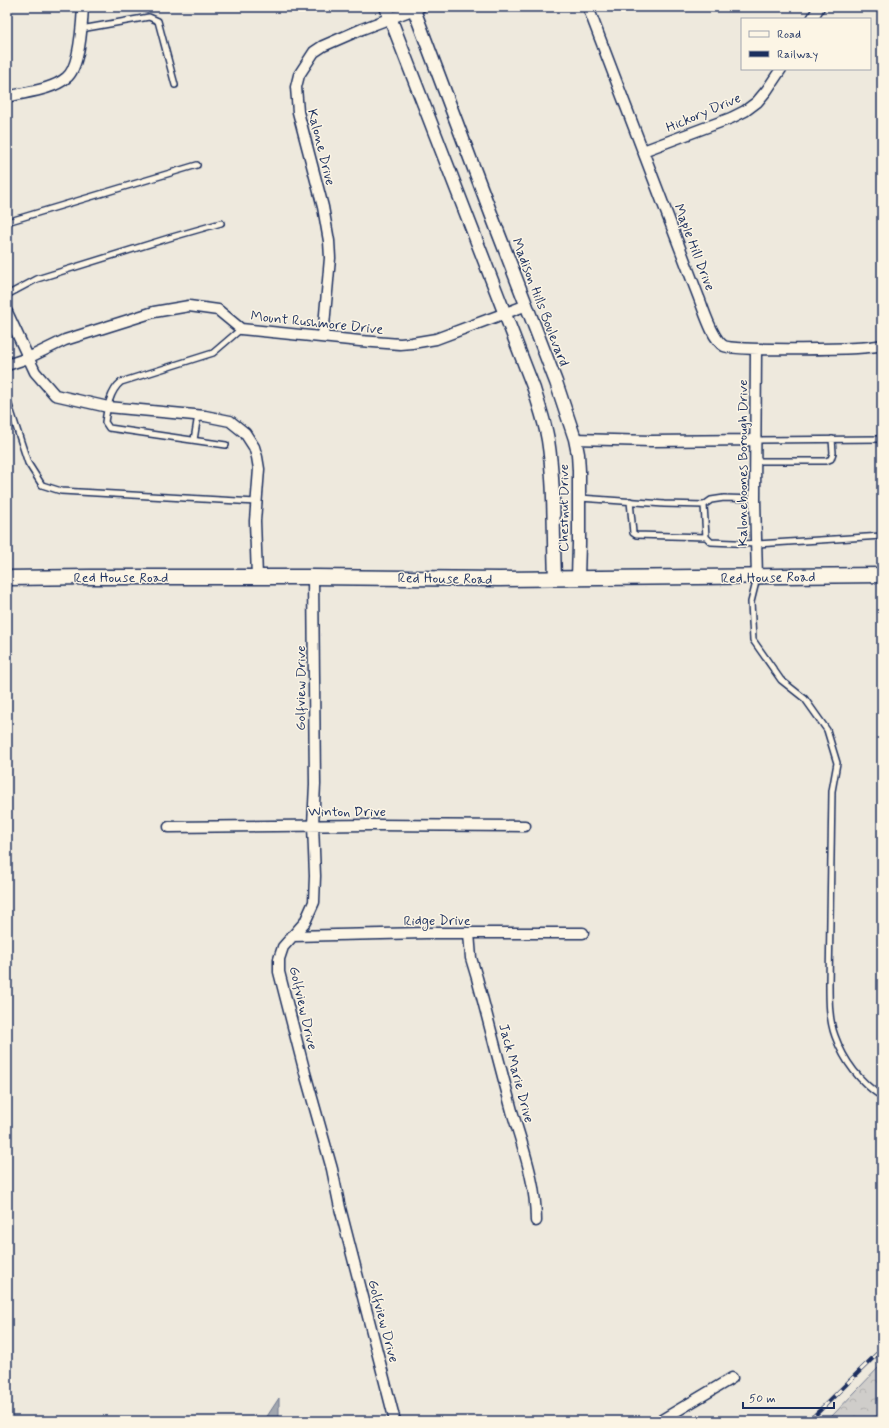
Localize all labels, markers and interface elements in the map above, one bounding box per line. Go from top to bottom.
legend [741,18,871,70]
text: Road [777,27,801,43]
text: Railway [777,47,819,63]
street label: Hickory Drive [663,89,744,137]
street label: Kalone Drive [303,107,339,187]
street label: Maple Hill Drive [669,201,719,293]
street label: Madison Hills Boulevard [507,236,573,369]
street label: Mount Rushmore Drive [250,307,384,339]
street label: Kaloneboones Borough Drive [734,379,752,547]
street label: Chestnut Drive [555,464,573,552]
street label: Red House Road [720,568,816,588]
street label: Red House Road [74,569,168,587]
street label: Red House Road [397,569,493,589]
street label: Golfview Drive [292,645,310,731]
street label: Winton Drive [308,803,386,821]
street label: Ridge Drive [403,912,471,931]
street label: Golfview Drive [285,965,321,1052]
street label: Jack Marie Drive [494,1022,538,1125]
street label: Golfview Drive [363,1278,403,1365]
scale bar [743,1384,834,1410]
text: 50 m [749,1391,776,1407]

